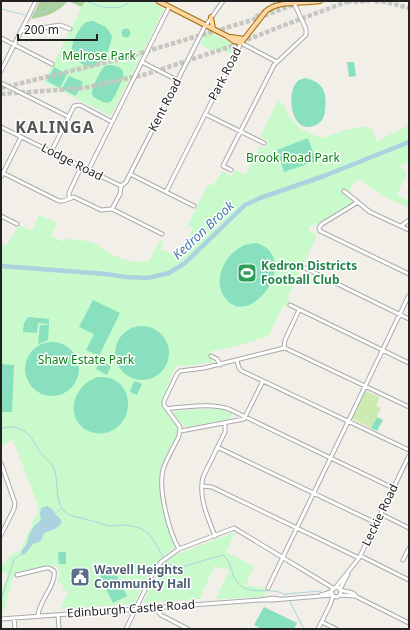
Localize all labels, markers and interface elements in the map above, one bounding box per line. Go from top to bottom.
scale bar [18,16,97,42]
text: 200 m [24,21,59,38]
street label: Park Road [204,44,245,103]
park label: Melrose Park [62,47,136,64]
street label: Kent Road [144,75,185,134]
district label: KALINGA [15,116,95,138]
street label: Lodge Road [38,139,106,184]
park label: Brook Road Park [246,149,341,166]
water label: Kedron Brook [168,196,238,263]
place label: Kedron Districts Football Club [261,257,357,288]
sports icon: Kedron Districts Football Club [236,262,258,284]
park label: Shaw Estate Park [38,351,135,368]
street label: Leckie Road [357,481,402,549]
place label: Wavell Heights Community Hall [94,561,191,592]
public building icon: Wavell Heights Community Hall [69,566,91,588]
street label: Edinburgh Castle Road [66,596,196,621]

